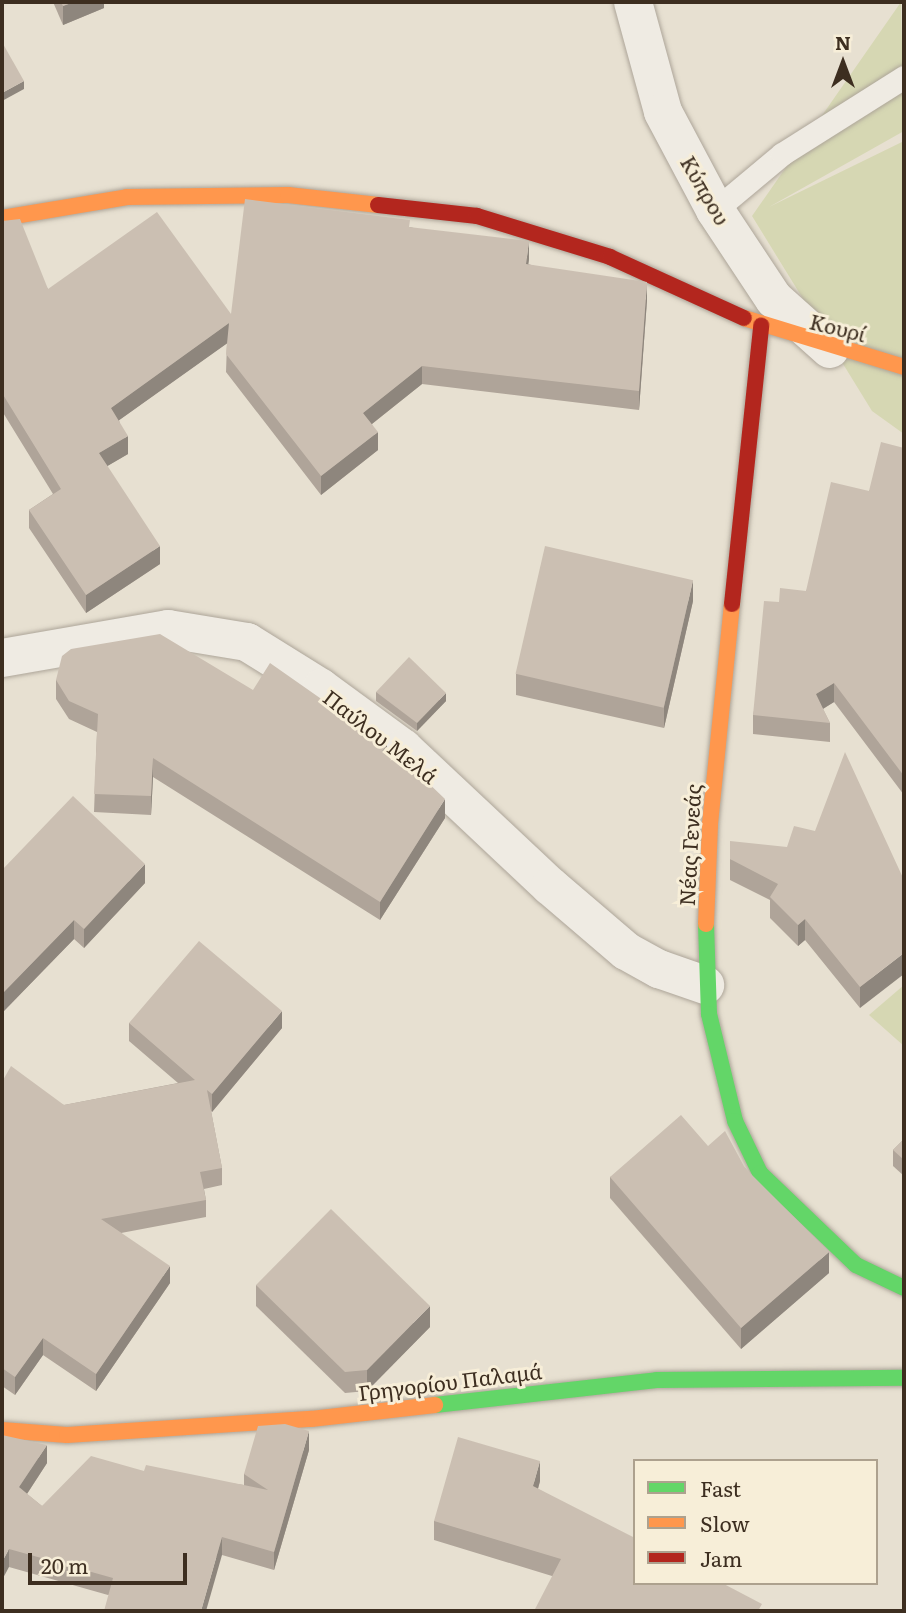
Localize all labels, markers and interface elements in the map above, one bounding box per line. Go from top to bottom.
north arrow [808,28,878,98]
text: N [835,28,851,56]
street label: Κύπρου [676,151,736,229]
street label: Κουρί [807,308,869,346]
street label: Παύλου Μελά [319,684,443,788]
street label: Νέας Γενεάς [673,783,705,907]
street label: Γρηγορίου Παλαμά [357,1357,543,1405]
legend [633,1459,878,1585]
text: Fast [700,1472,741,1503]
text: Slow [700,1507,750,1538]
scale bar [32,1540,191,1584]
text: Jam [700,1542,742,1573]
text: 20 m [41,1549,88,1580]

